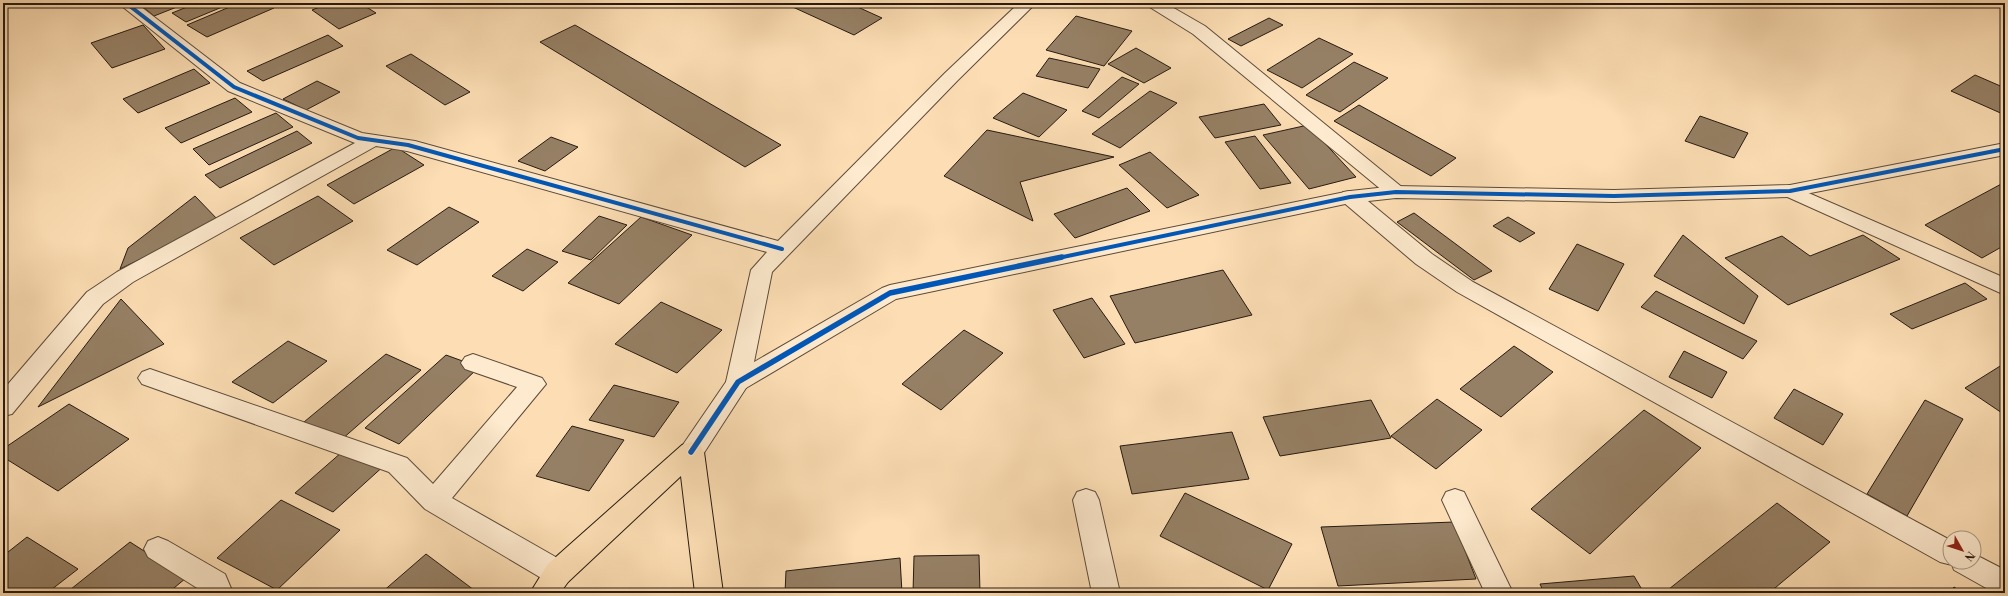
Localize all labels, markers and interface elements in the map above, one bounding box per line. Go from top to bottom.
north arrow [1942,530,1982,570]
text: N [1961,548,1977,564]

